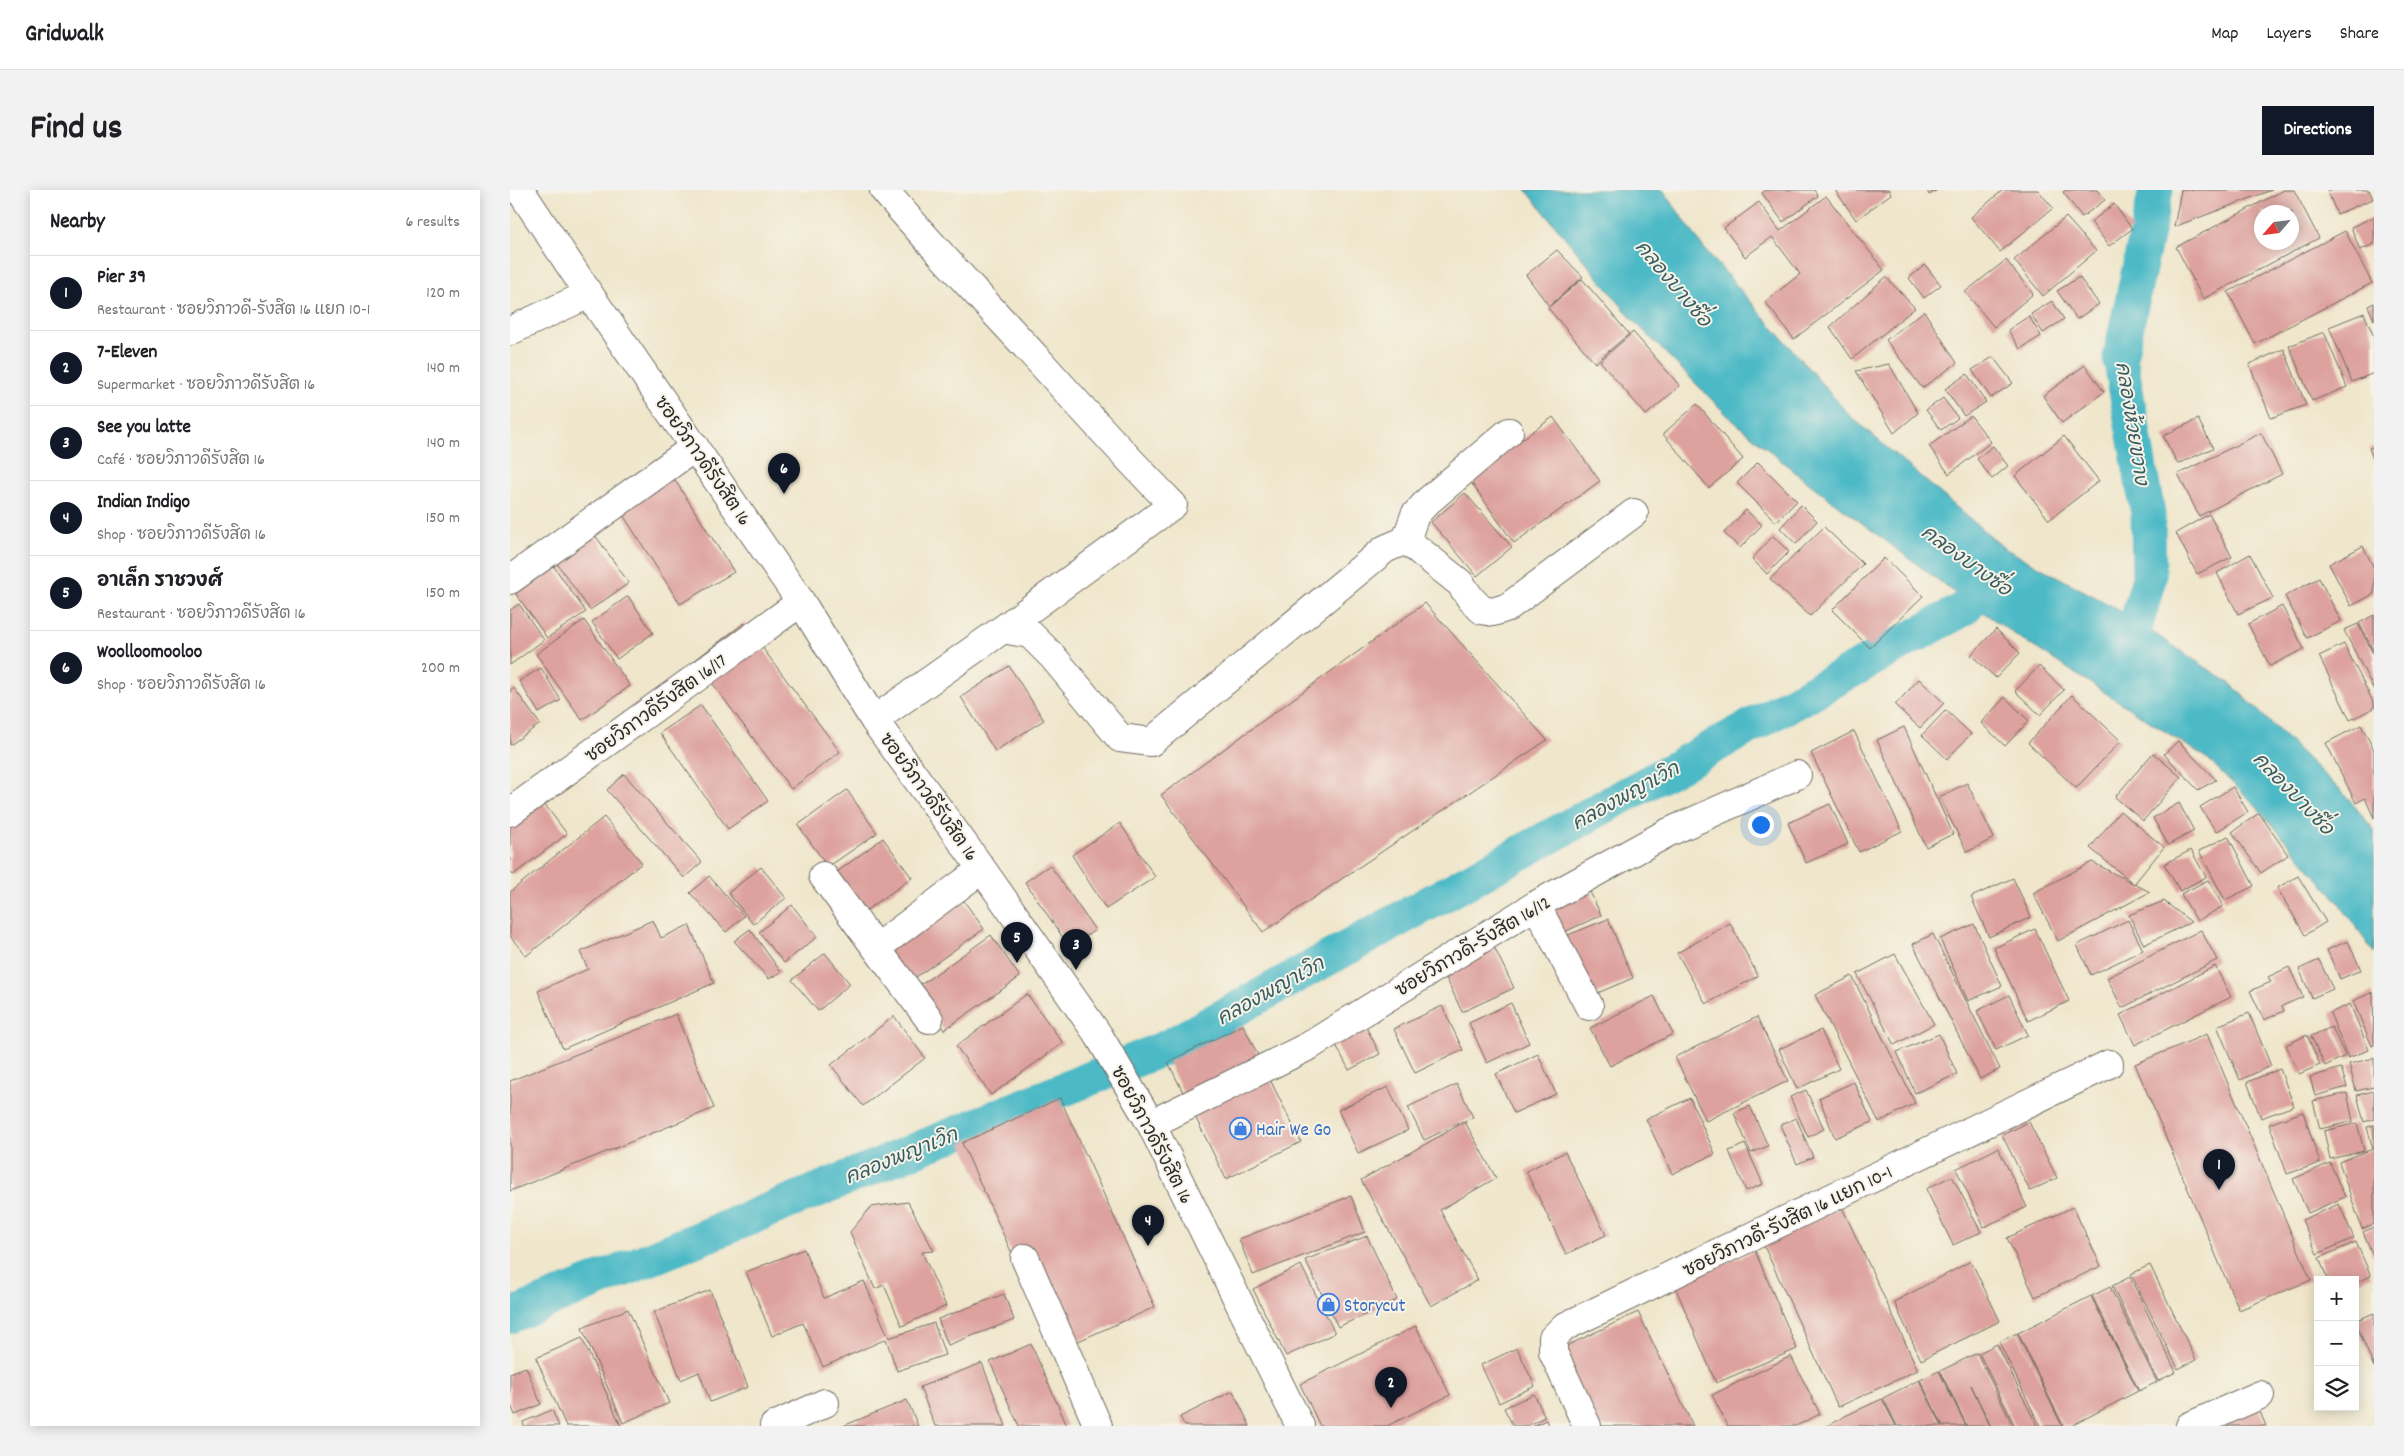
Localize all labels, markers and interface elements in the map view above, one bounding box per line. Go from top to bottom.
text: Gridwalk [25,18,104,52]
text: Map [2211,22,2238,47]
text: Layers [2266,22,2312,47]
text: Share [2340,22,2379,47]
text: Find us [30,105,122,155]
button: Directions [2262,106,2374,155]
north arrow [2254,205,2299,250]
text: Nearby [50,208,105,238]
text: 6 results [405,211,460,234]
water label: คลองบางซื่อ [1627,231,1723,335]
text: Pier 39 [97,265,146,292]
text: 1 [64,282,68,305]
text: 120 m [426,282,460,305]
text: Restaurant · ซอยวิภาวดี-รังสิต 16 แยก 10-1 [97,299,370,322]
text: 7-Eleven [97,340,157,367]
text: 2 [63,357,70,380]
text: 140 m [426,357,460,380]
water label: คลองห้วยขวาง [2106,360,2155,489]
text: Supermarket · ซอยวิภาวดีรังสิต 16 [97,374,315,397]
street label: ซอยวิภาวดีรังสิต 16 [646,391,757,532]
text: See you latte [97,415,191,442]
text: 3 [62,432,70,455]
text: 140 m [426,432,460,455]
text: Café · ซอยวิภาวดีรังสิต 16 [97,449,265,472]
pin: 6 [768,453,800,494]
text: Indian Indigo [97,490,190,517]
text: 4 [63,507,69,530]
text: 150 m [426,507,460,530]
water label: คลองบางซื่อ [1914,514,2021,606]
text: Shop · ซอยวิภาวดีรังสิต 16 [97,524,266,547]
text: อาเล็ก ราชวงศ์ [97,569,222,596]
text: 5 [62,582,70,605]
text: 150 m [426,582,460,605]
text: Restaurant · ซอยวิภาวดีรังสิต 16 [97,603,306,626]
text: Woolloomooloo [97,640,202,667]
street label: ซอยวิภาวดีรังสิต 16/17 [580,648,734,771]
text: 6 [62,657,70,680]
text: 200 m [421,657,460,680]
text: Shop · ซอยวิภาวดีรังสิต 16 [97,674,266,697]
street label: ซอยวิภาวดีรังสิต 16 [871,728,984,868]
water label: คลองบางซื่อ [2245,742,2344,844]
water label: คลองพญาเวิก [1567,755,1686,839]
your location [1748,812,1774,838]
street label: ซอยวิภาวดี-รังสิต 16/12 [1390,890,1557,1005]
pin: 5 [1001,922,1033,963]
pin: 3 [1060,929,1092,970]
water label: คลองพญาเวิก [1212,950,1331,1034]
street label: ซอยวิภาวดีรังสิต 16 [1102,1061,1199,1210]
shop icon: Hair We Go [1228,1116,1252,1140]
place label: Hair We Go [1256,1118,1331,1145]
water label: คลองพญาเวิก [841,1121,964,1193]
pin: 1 [2203,1149,2235,1190]
street label: ซอยวิภาวดี-รังสิต 16 แยก 10-1 [1679,1160,1898,1286]
pin: 4 [1132,1205,1164,1246]
map controls [2314,1276,2359,1411]
button: + [2314,1276,2359,1321]
shop icon: Storycut [1316,1292,1340,1316]
place label: Storycut [1344,1294,1405,1321]
button: − [2314,1321,2359,1366]
button: layers [2314,1366,2359,1411]
pin: 2 [1375,1367,1407,1408]

